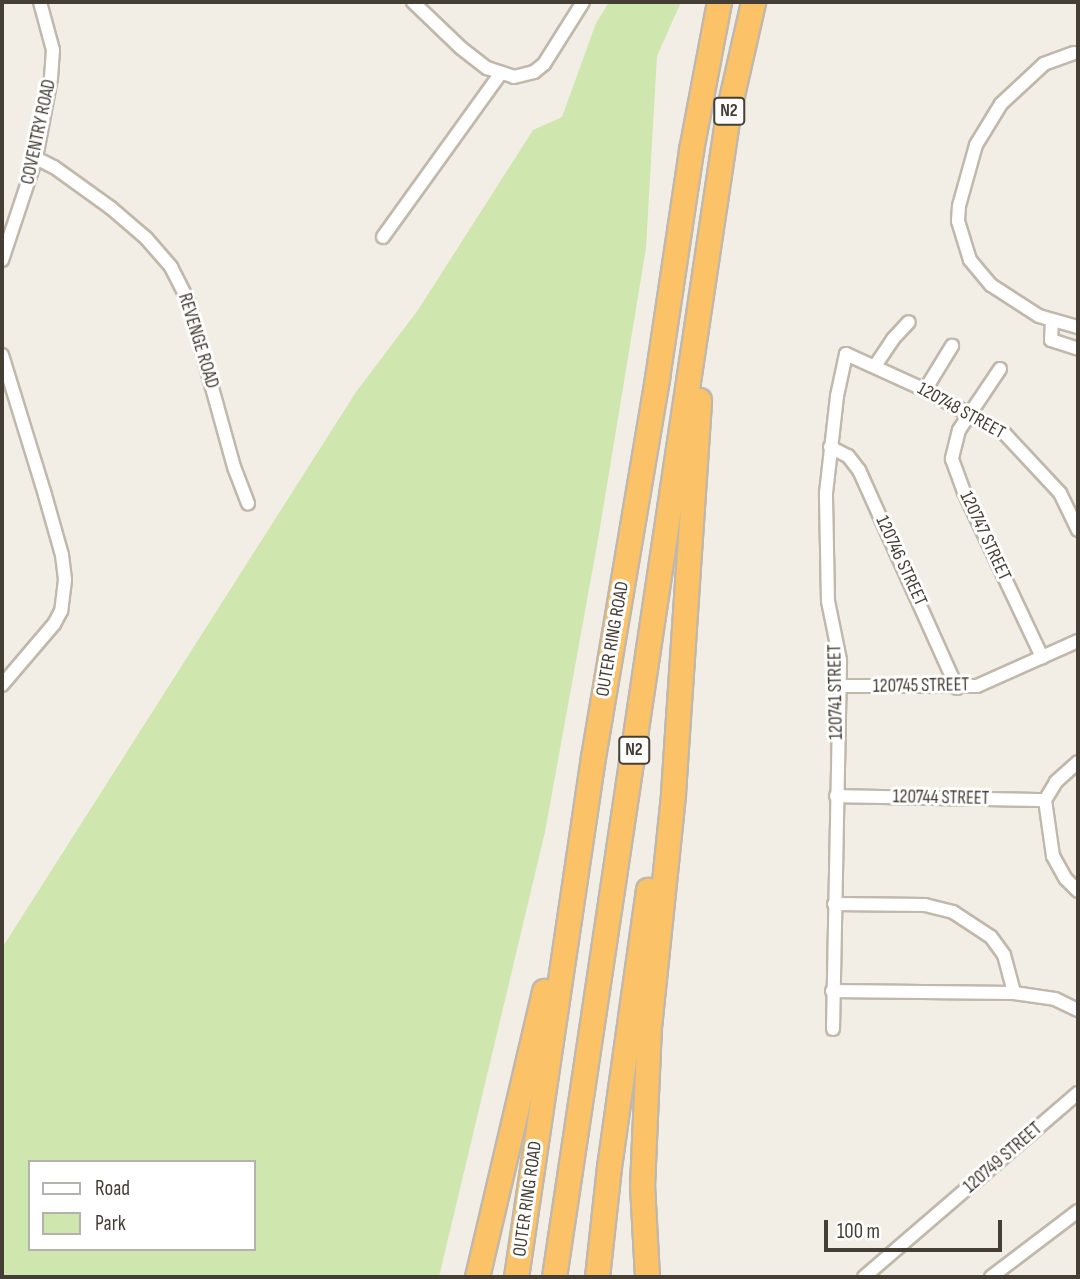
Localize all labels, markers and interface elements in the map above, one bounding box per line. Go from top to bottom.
street label: COVENTRY ROAD [17,77,61,187]
road number: N2 [713,96,745,126]
street label: REVENGE ROAD [173,291,223,391]
street label: 120748 STREET [913,378,1009,444]
street label: 120747 STREET [954,488,1016,584]
street label: 120746 STREET [870,512,932,610]
street label: OUTER RING ROAD [592,580,634,698]
street label: 120741 STREET [824,644,848,740]
street label: 120745 STREET [873,674,969,698]
road number: N2 [618,736,650,764]
street label: 120744 STREET [893,786,989,810]
street label: 120749 STREET [959,1118,1047,1198]
street label: OUTER RING ROAD [509,1140,547,1258]
legend [28,1160,256,1251]
text: Road [95,1176,130,1201]
scale bar [828,1206,1006,1250]
text: Park [95,1211,126,1236]
text: 100 m [837,1219,880,1244]

